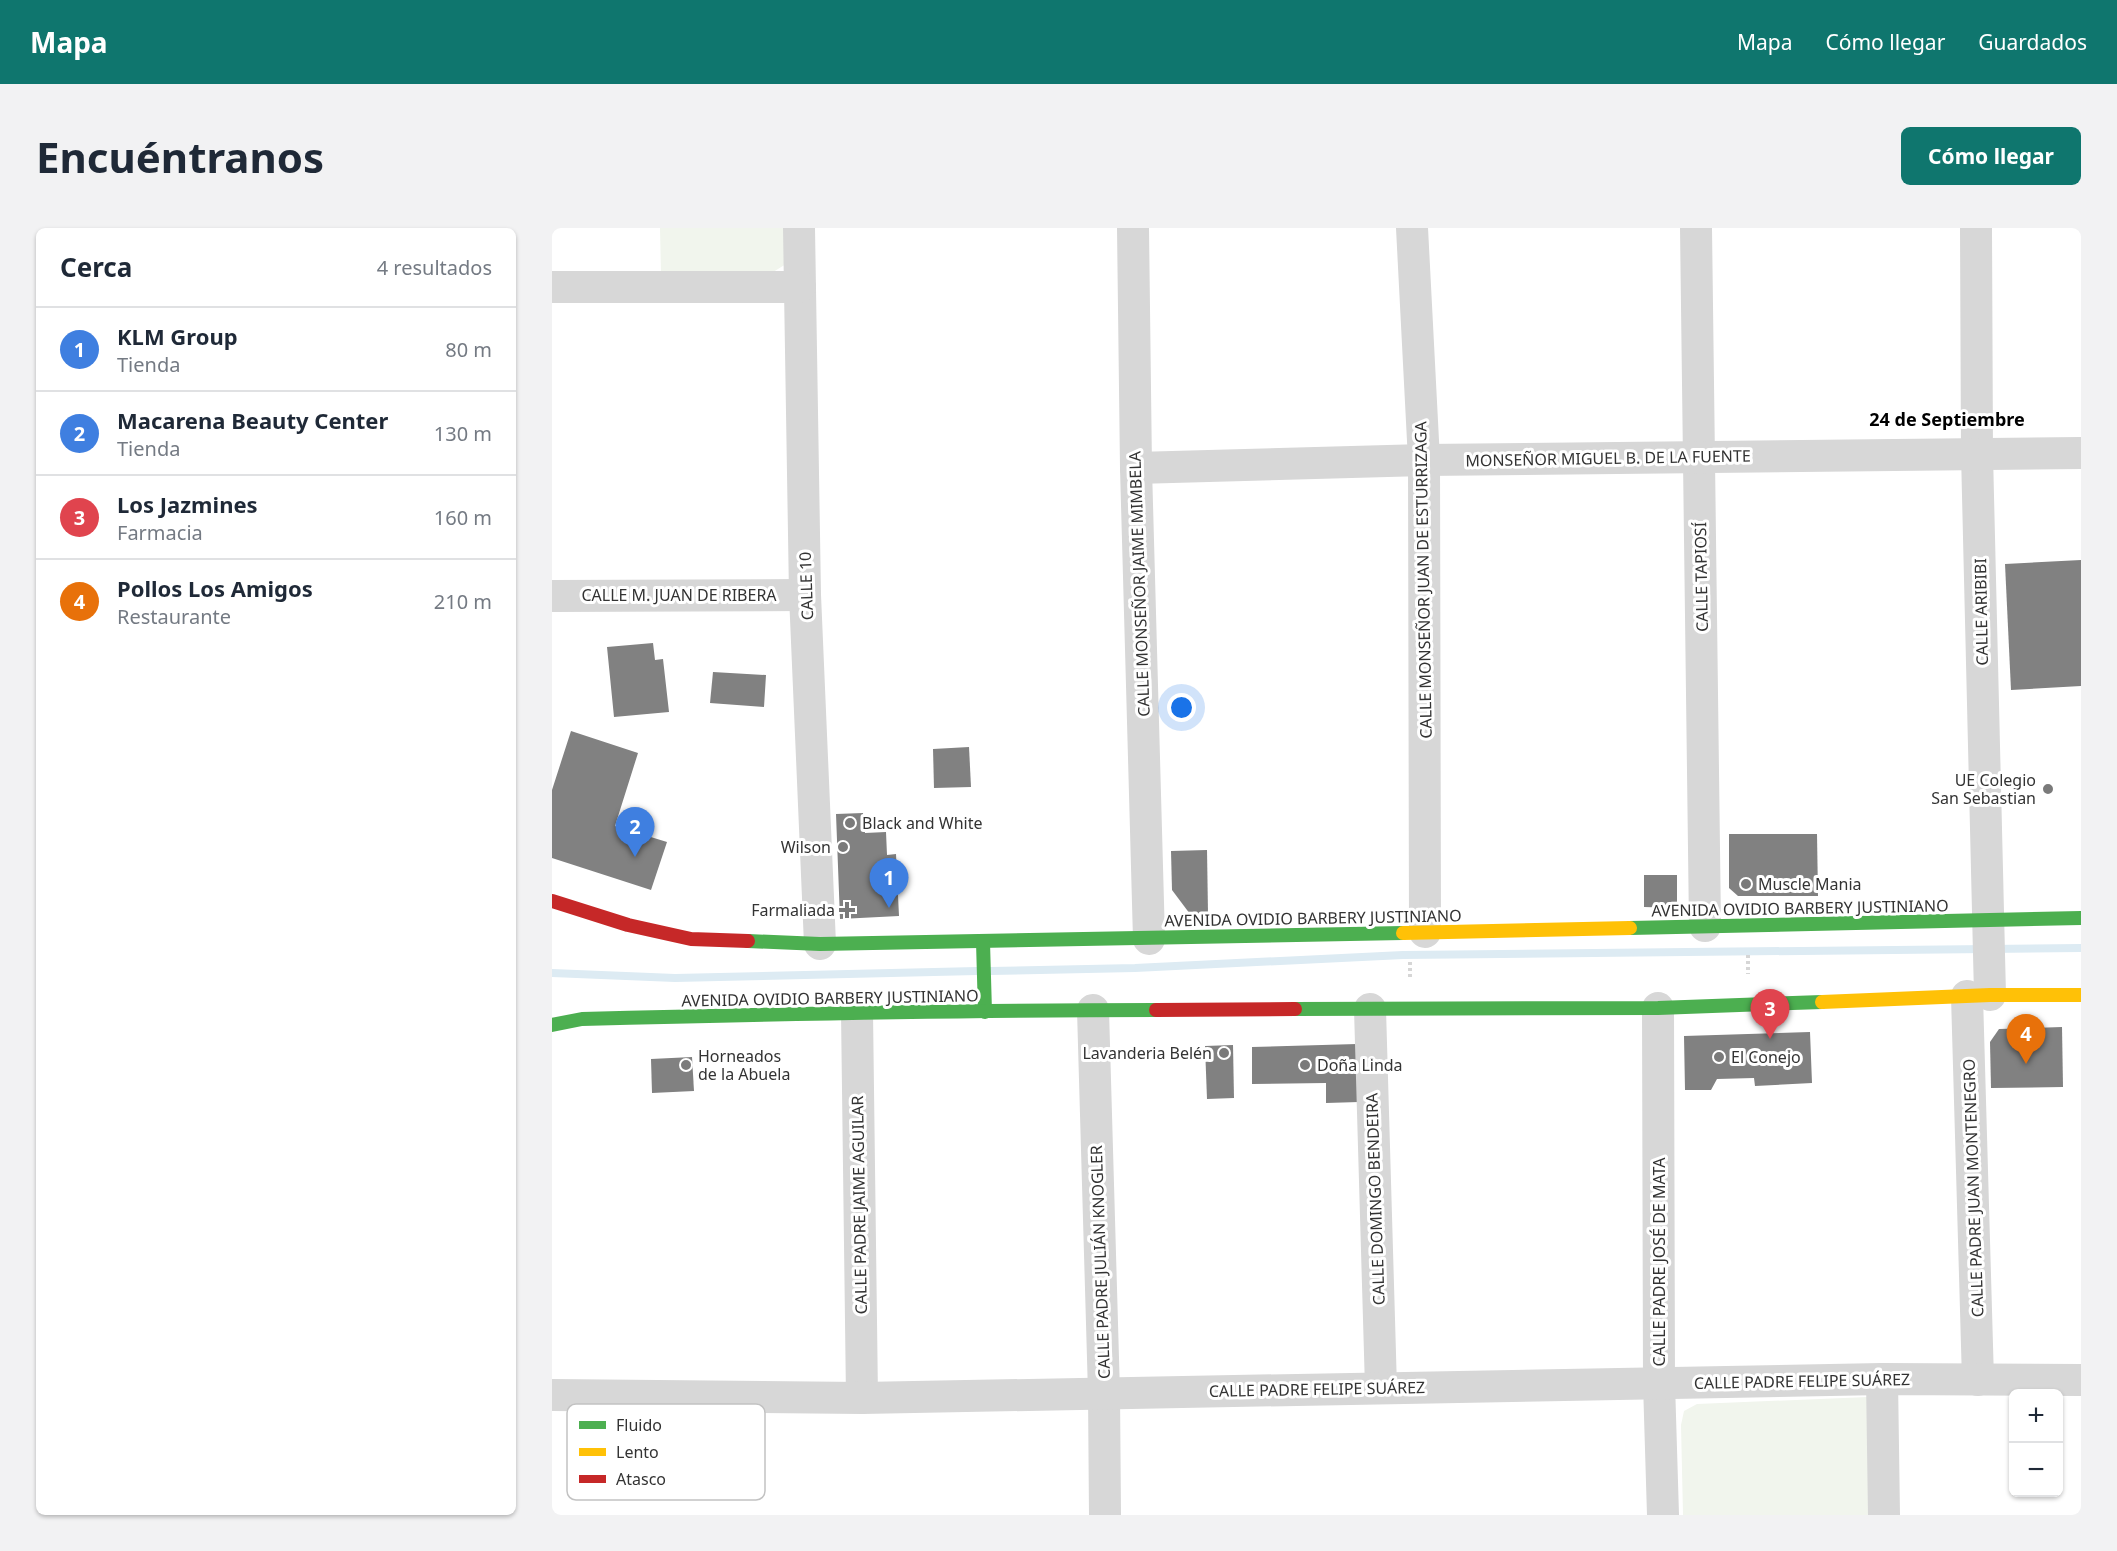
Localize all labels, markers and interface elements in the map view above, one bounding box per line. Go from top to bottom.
text: Mapa [30,23,108,61]
text: Mapa [1737,28,1792,56]
text: Cómo llegar [1825,28,1945,56]
text: Guardados [1978,28,2087,56]
button: Cómo llegar [1901,127,2081,185]
text: Encuéntranos [36,128,324,185]
text: Cerca [60,249,132,285]
text: 4 resultados [377,254,492,281]
text: KLM Group [117,321,238,351]
text: 1 [74,336,85,363]
text: 80 m [445,336,492,363]
text: Tienda [117,351,180,378]
text: Macarena Beauty Center [117,405,388,435]
district label: 24 de Septiembre [1869,407,2025,431]
text: 2 [74,420,85,447]
text: 130 m [434,420,492,447]
street label: CALLE MONSEÑOR JUAN DE ESTURRIZAGA [1409,420,1437,739]
text: Tienda [117,435,180,462]
street label: MONSEÑOR MIGUEL B. DE LA FUENTE [1465,445,1751,471]
street label: CALLE MONSEÑOR JAIME MIMBELA [1123,450,1155,717]
text: Los Jazmines [117,489,258,519]
text: 3 [74,504,85,531]
text: 160 m [434,504,492,531]
text: Farmacia [117,519,203,546]
street label: CALLE TAPIOSÍ [1689,521,1713,632]
street label: CALLE 10 [794,551,818,621]
street label: CALLE ARIBIBI [1969,558,1993,666]
text: Pollos Los Amigos [117,573,313,603]
street label: CALLE M. JUAN DE RIBERA [581,584,777,606]
text: 4 [74,588,85,615]
text: 210 m [434,588,492,615]
text: Restaurante [117,603,231,630]
your location [1167,693,1196,722]
place label: UE Colegio San Sebastian [1931,769,2036,809]
marker: UE Colegio San Sebastian [2041,782,2055,796]
pin: 2 [616,808,655,857]
place label: Black and White [862,812,982,834]
marker: Black and White [843,816,857,830]
place label: Wilson [781,836,831,858]
marker: Wilson [836,840,850,854]
pin: 1 [870,858,908,908]
place label: Muscle Mania [1758,873,1862,895]
marker: Muscle Mania [1739,877,1753,891]
street label: AVENIDA OVIDIO BARBERY JUSTINIANO [1651,894,1949,922]
place label: Farmaliada [751,899,835,921]
marker: Farmaliada [840,903,854,917]
street label: AVENIDA OVIDIO BARBERY JUSTINIANO [1164,904,1462,932]
street label: AVENIDA OVIDIO BARBERY JUSTINIANO [681,984,979,1012]
pin: 3 [1750,990,1790,1039]
pin: 4 [2006,1014,2046,1064]
place label: Lavanderia Belén [1082,1042,1212,1064]
place label: Horneados de la Abuela [698,1045,790,1085]
marker: Lavanderia Belén [1217,1046,1231,1060]
place label: El Conejo [1731,1046,1801,1068]
marker: El Conejo [1712,1050,1726,1064]
place label: Doña Linda [1317,1054,1403,1076]
marker: Horneados de la Abuela [679,1058,693,1072]
marker: Doña Linda [1298,1058,1312,1072]
street label: CALLE PADRE JUAN MONTENEGRO [1957,1058,1989,1318]
street label: CALLE DOMINGO BENDEIRA [1360,1092,1390,1306]
street label: CALLE PADRE JAIME AGUILAR [846,1095,872,1315]
street label: CALLE PADRE JULIÁN KNOGLER [1085,1145,1115,1379]
street label: CALLE PADRE JOSÉ DE MATA [1648,1157,1670,1367]
street label: CALLE PADRE FELIPE SUÁREZ [1694,1368,1910,1394]
street label: CALLE PADRE FELIPE SUÁREZ [1209,1376,1425,1402]
map controls [2009,1389,2063,1497]
button: + [2009,1389,2063,1443]
legend [567,1404,765,1500]
text: Fluido [616,1414,662,1436]
text: Lento [616,1441,659,1463]
button: − [2009,1443,2063,1497]
text: Atasco [616,1468,666,1490]

